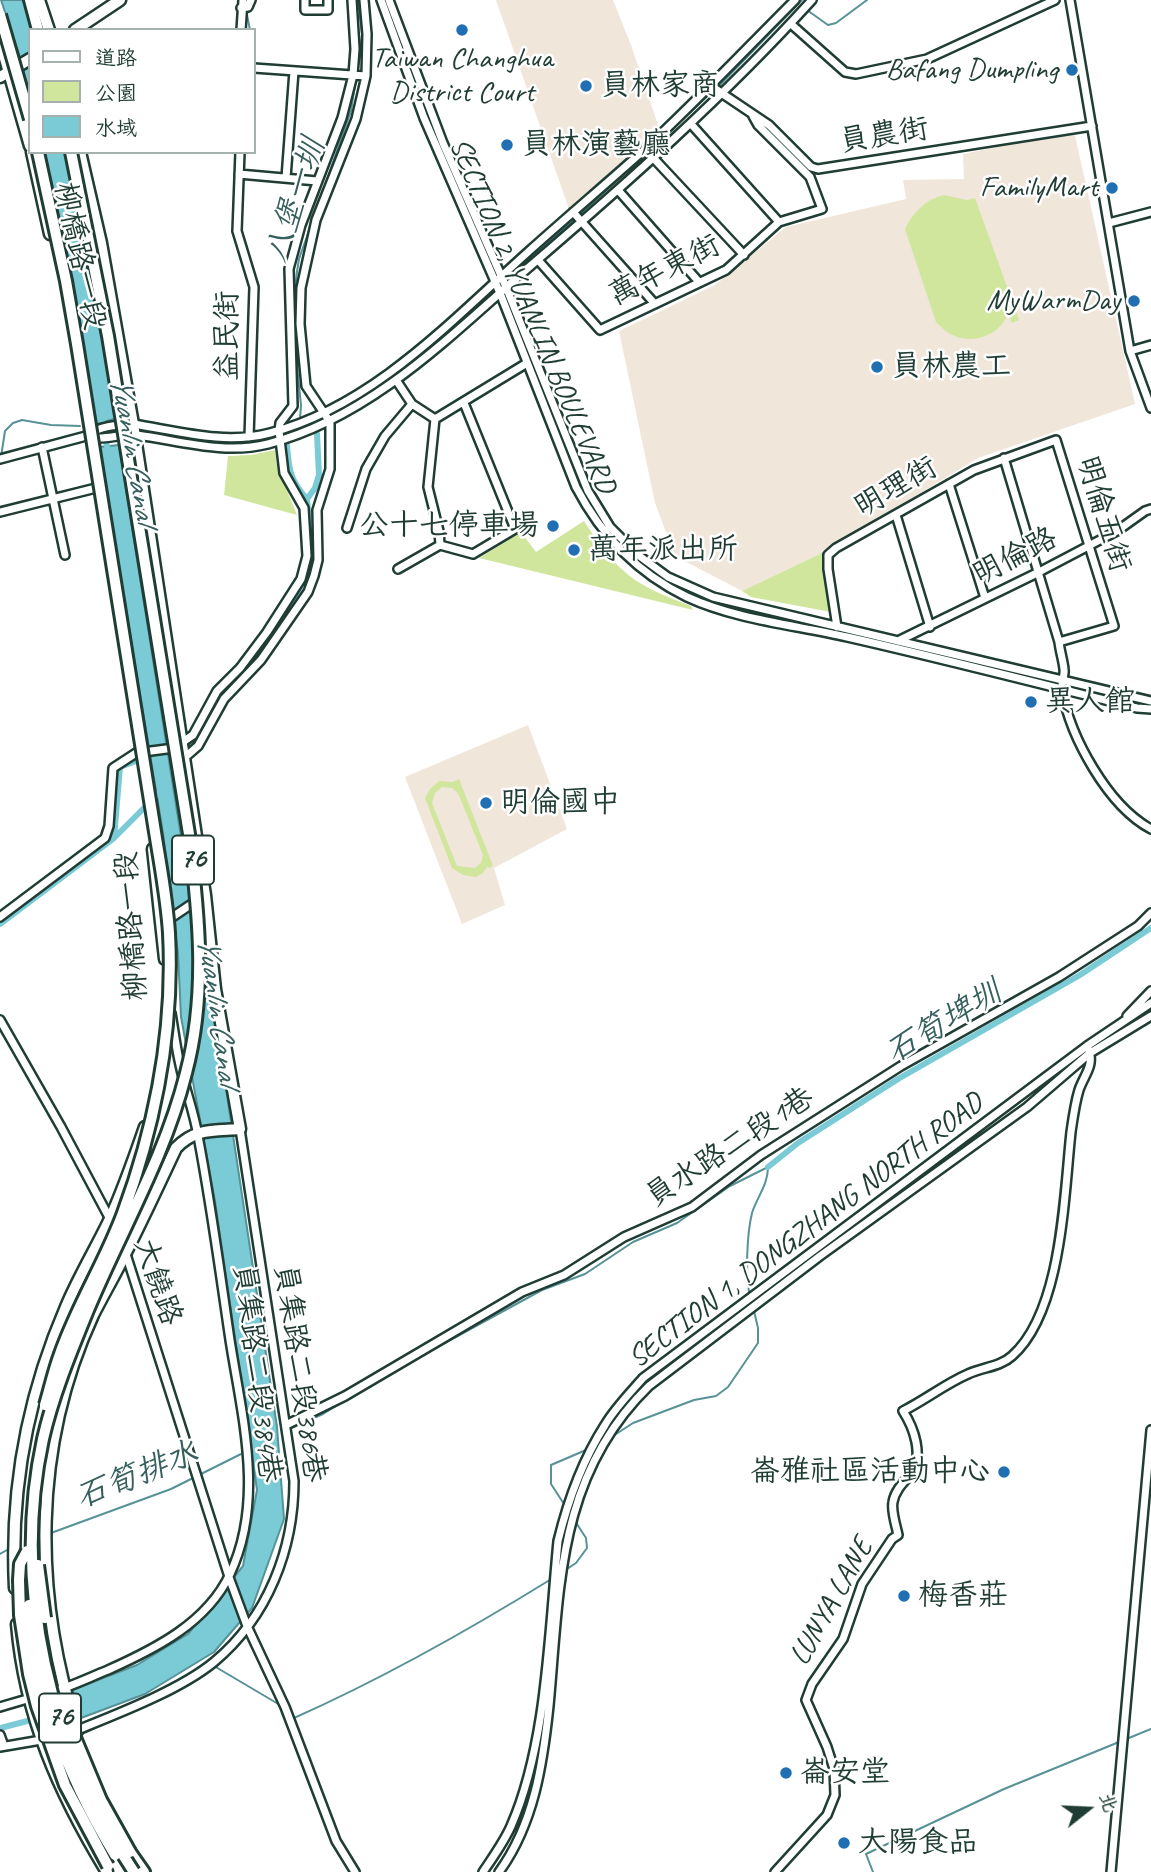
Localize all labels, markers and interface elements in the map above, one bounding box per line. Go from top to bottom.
marker: Taiwan Changhua District Court [454,22,470,38]
legend [28,28,256,154]
place label: Taiwan Changhua District Court [372,41,552,111]
text: 道路 [95,45,137,71]
place label: Bafang Dumpling [886,52,1058,88]
marker: Bafang Dumpling [1064,62,1080,78]
place label: 員林家商 [600,68,720,104]
marker: 員林家商 [578,78,594,94]
text: 公園 [95,80,137,106]
street label: 員農街 [837,111,931,161]
text: 水域 [95,115,137,141]
place label: 員林演藝廳 [521,127,671,163]
street label: SECTION 2, YUANLIN BOULEVARD [441,133,623,499]
water label: 八堡一圳 [258,134,334,268]
marker: 員林演藝廳 [499,137,515,153]
place label: FamilyMart [980,170,1098,206]
street label: 柳橋路一段 [46,179,112,333]
marker: FamilyMart [1104,180,1120,196]
street label: 萬年東街 [603,228,727,314]
place label: MyWarmDay [987,283,1120,319]
street label: 益民街 [210,291,246,381]
marker: MyWarmDay [1126,293,1142,309]
place label: 員林農工 [891,349,1011,385]
marker: 員林農工 [869,359,885,375]
water label: Yuanlin Canal [100,374,164,526]
street label: 明理街 [848,450,944,526]
street label: 明倫五街 [1068,451,1138,577]
place label: 公十七停車場 [359,508,539,544]
marker: 公十七停車場 [545,518,561,534]
street label: 明倫路 [967,521,1063,593]
place label: 萬年派出所 [588,532,738,568]
marker: 萬年派出所 [566,542,582,558]
place label: 異人館 [1045,684,1135,720]
marker: 異人館 [1023,694,1039,710]
place label: 明倫國中 [500,785,620,821]
marker: 明倫國中 [478,795,494,811]
road number: 76 [172,836,214,884]
street label: 柳橋路一段 [109,850,155,1002]
water label: Yuanlin Canal [188,935,246,1087]
water label: 石筍埤圳 [879,974,1009,1072]
street label: 員水路二段1巷 [639,1080,821,1216]
street label: SECTION 1, DONGZHANG NORTH ROAD [621,1086,991,1376]
street label: 大饒路 [125,1234,189,1330]
street label: 員集路二段384巷 [225,1261,287,1485]
street label: 員集路二段386巷 [266,1261,332,1485]
water label: 石筍排水 [70,1434,204,1518]
place label: 崙雅社區活動中心 [750,1454,990,1490]
marker: 崙雅社區活動中心 [996,1464,1012,1480]
street label: LUNYA LANE [782,1532,882,1672]
place label: 梅香莊 [918,1578,1008,1614]
marker: 梅香莊 [896,1588,912,1604]
road number: 76 [39,1694,81,1742]
place label: 崙安堂 [800,1755,890,1791]
marker: 崙安堂 [778,1765,794,1781]
north arrow [1053,1774,1123,1844]
text: 北 [1094,1790,1122,1815]
place label: 大陽食品 [858,1825,978,1861]
marker: 大陽食品 [836,1835,852,1851]

